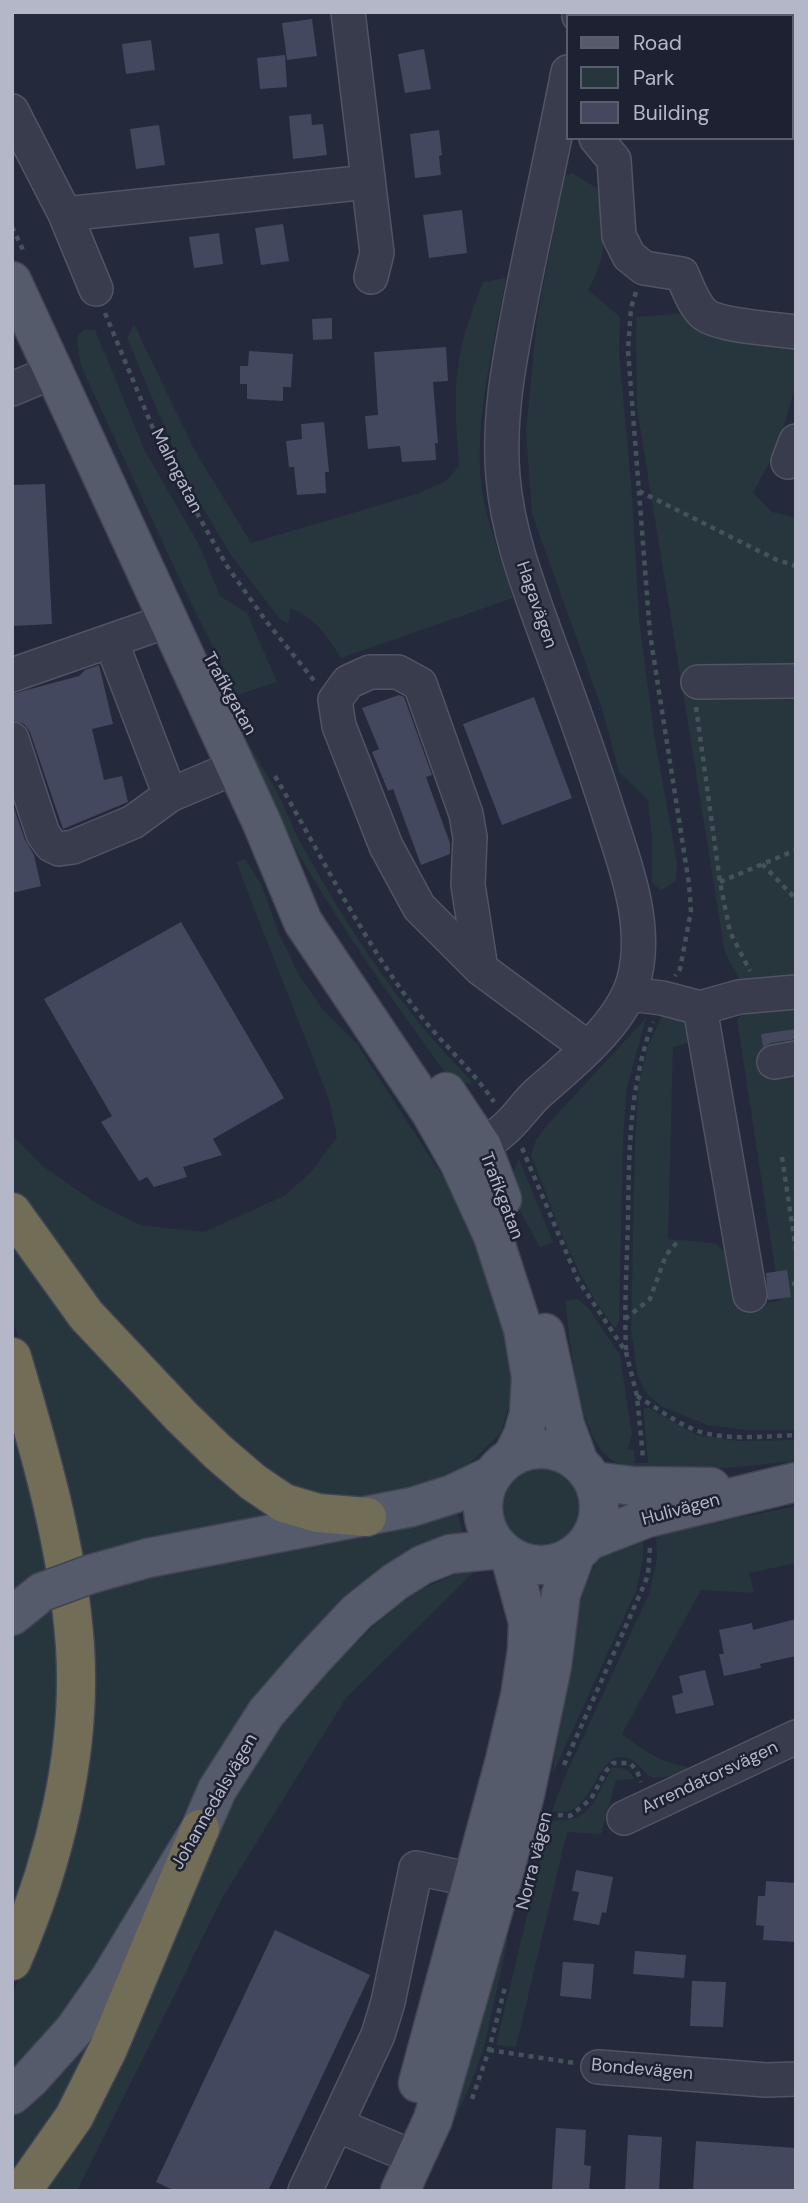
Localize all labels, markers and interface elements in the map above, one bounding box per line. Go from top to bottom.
legend [566,14,794,140]
text: Road [633,29,682,57]
text: Park [633,64,674,92]
text: Building [633,99,709,127]
street label: Malmgatan [146,425,206,517]
street label: Hagavägen [511,559,561,651]
street label: Trafikgatan [197,649,261,739]
street label: Trafikgatan [475,1149,527,1243]
street label: Hulivägen [640,1489,722,1531]
street label: Johannedalsvägen [167,1730,263,1874]
street label: Arrendatorsvägen [638,1737,782,1819]
street label: Norra vägen [512,1810,558,1912]
street label: Bondevägen [590,2055,694,2085]

